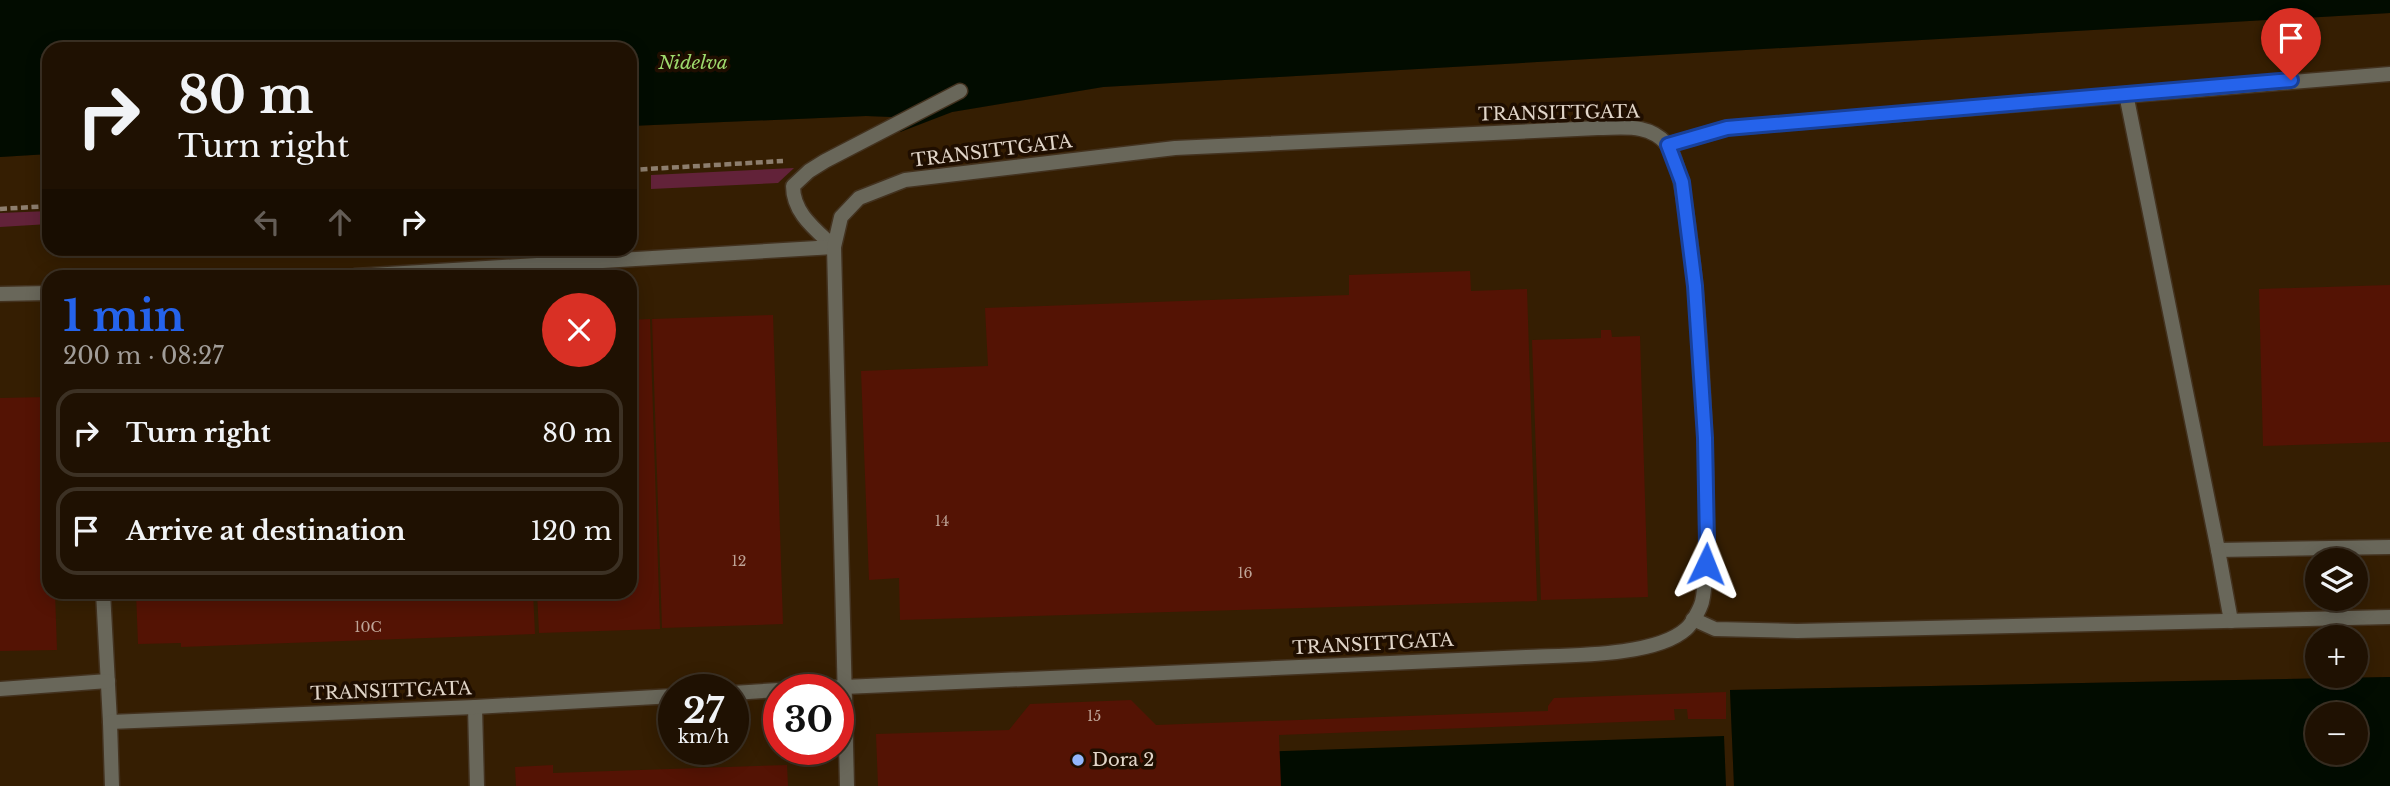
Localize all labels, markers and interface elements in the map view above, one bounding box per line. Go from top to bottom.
pin [2261,8,2321,80]
icon: arrive [2272,19,2310,57]
water label: Nidelva [657,51,728,74]
text: 80 m [178,65,313,126]
icon: right [63,70,154,161]
street label: TRANSITTGATA [1478,101,1641,125]
text: Turn right [178,126,349,166]
street label: TRANSITTGATA [910,130,1075,172]
icon: left [248,203,286,241]
icon: ahead [321,203,359,241]
icon: right [394,203,432,241]
text: 1 min [63,290,185,342]
button: close [542,293,616,367]
text: 200 m · 08:27 [63,342,224,370]
icon: right [67,414,105,452]
text: Turn right [126,417,271,449]
text: 80 m [542,417,612,449]
icon: arrive [67,512,105,550]
house number: 14 [935,512,949,530]
text: Arrive at destination [126,515,406,547]
text: 120 m [530,515,612,547]
position arrow [1669,527,1743,601]
map controls [2305,548,2368,765]
button: layers [2305,548,2368,611]
house number: 12 [732,552,746,570]
house number: 16 [1237,564,1253,582]
house number: 10C [354,618,382,636]
button: + [2305,625,2368,688]
street label: TRANSITTGATA [1292,629,1455,659]
speed limit sign: 30 [763,674,854,765]
street label: TRANSITTGATA [310,677,473,705]
text: 27 [683,689,724,732]
button: − [2305,702,2368,765]
house number: 15 [1087,707,1101,725]
text: km/h [678,726,729,748]
place label: Dora 2 [1092,749,1154,771]
marker: Dora 2 [1070,752,1086,768]

